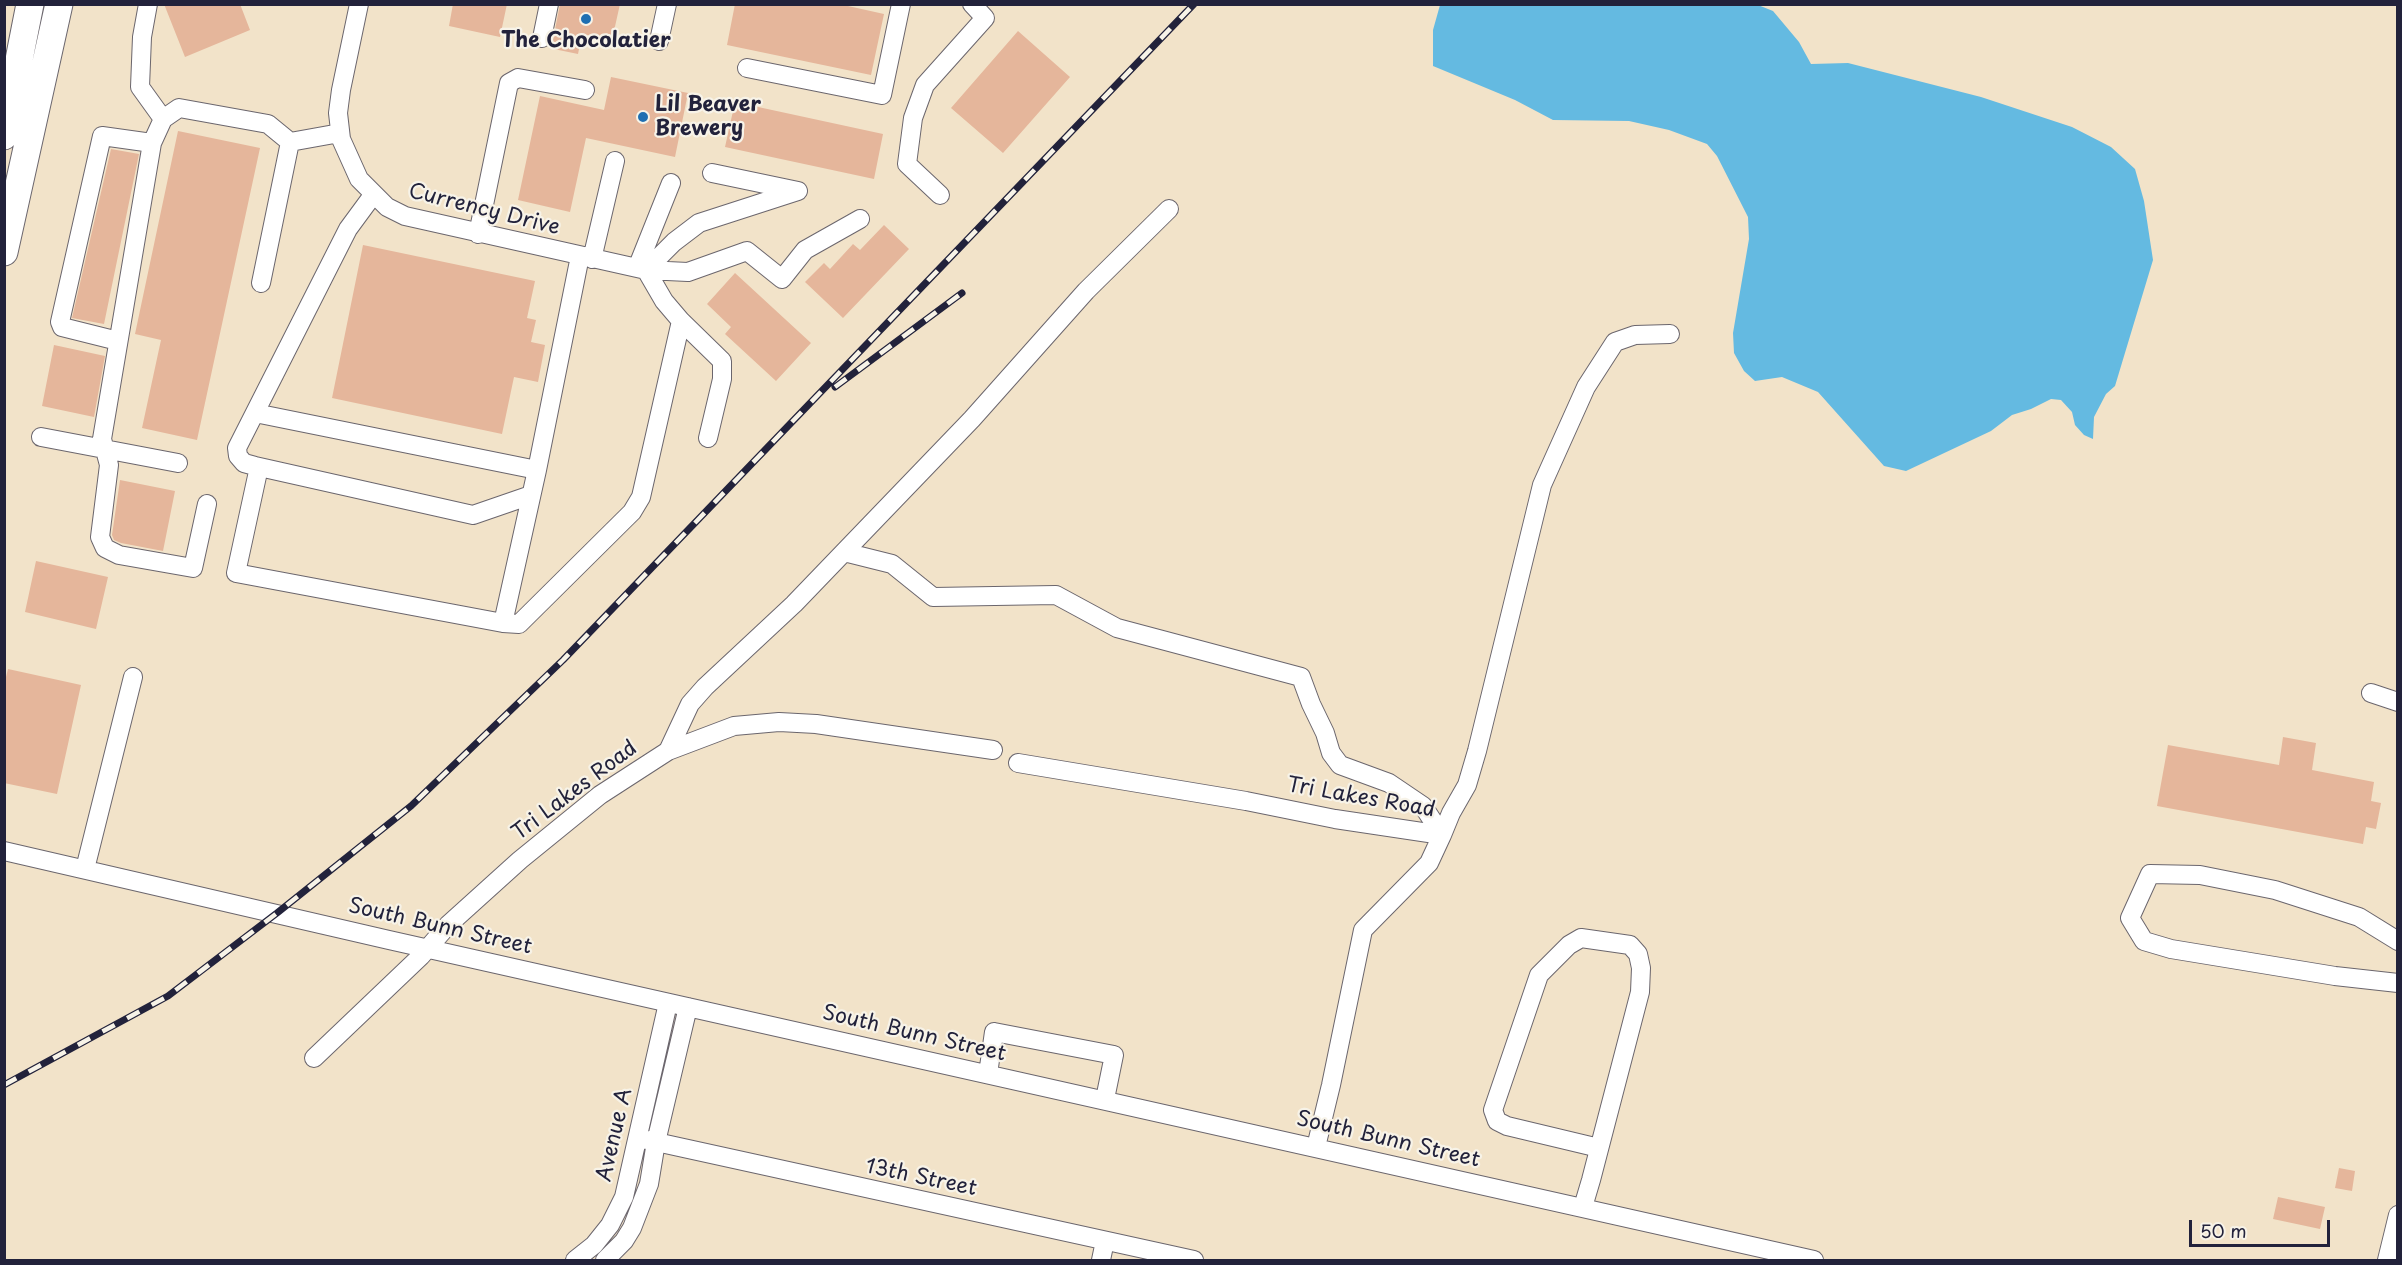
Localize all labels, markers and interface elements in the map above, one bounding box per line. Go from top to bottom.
marker: The Chocolatier [579,12,593,26]
place label: The Chocolatier [501,28,671,54]
place label: Lil Beaver Brewery [655,92,761,142]
marker: Lil Beaver Brewery [636,110,650,124]
street label: Currency Drive [406,179,562,241]
street label: Tri Lakes Road [508,736,642,846]
street label: Tri Lakes Road [1285,773,1437,823]
street label: South Bunn Street [346,894,534,960]
street label: South Bunn Street [820,1001,1008,1067]
street label: Avenue A [592,1086,638,1184]
street label: South Bunn Street [1294,1107,1482,1173]
street label: 13th Street [863,1154,979,1202]
scale bar [2192,1208,2333,1246]
text: 50 m [2200,1217,2247,1244]

